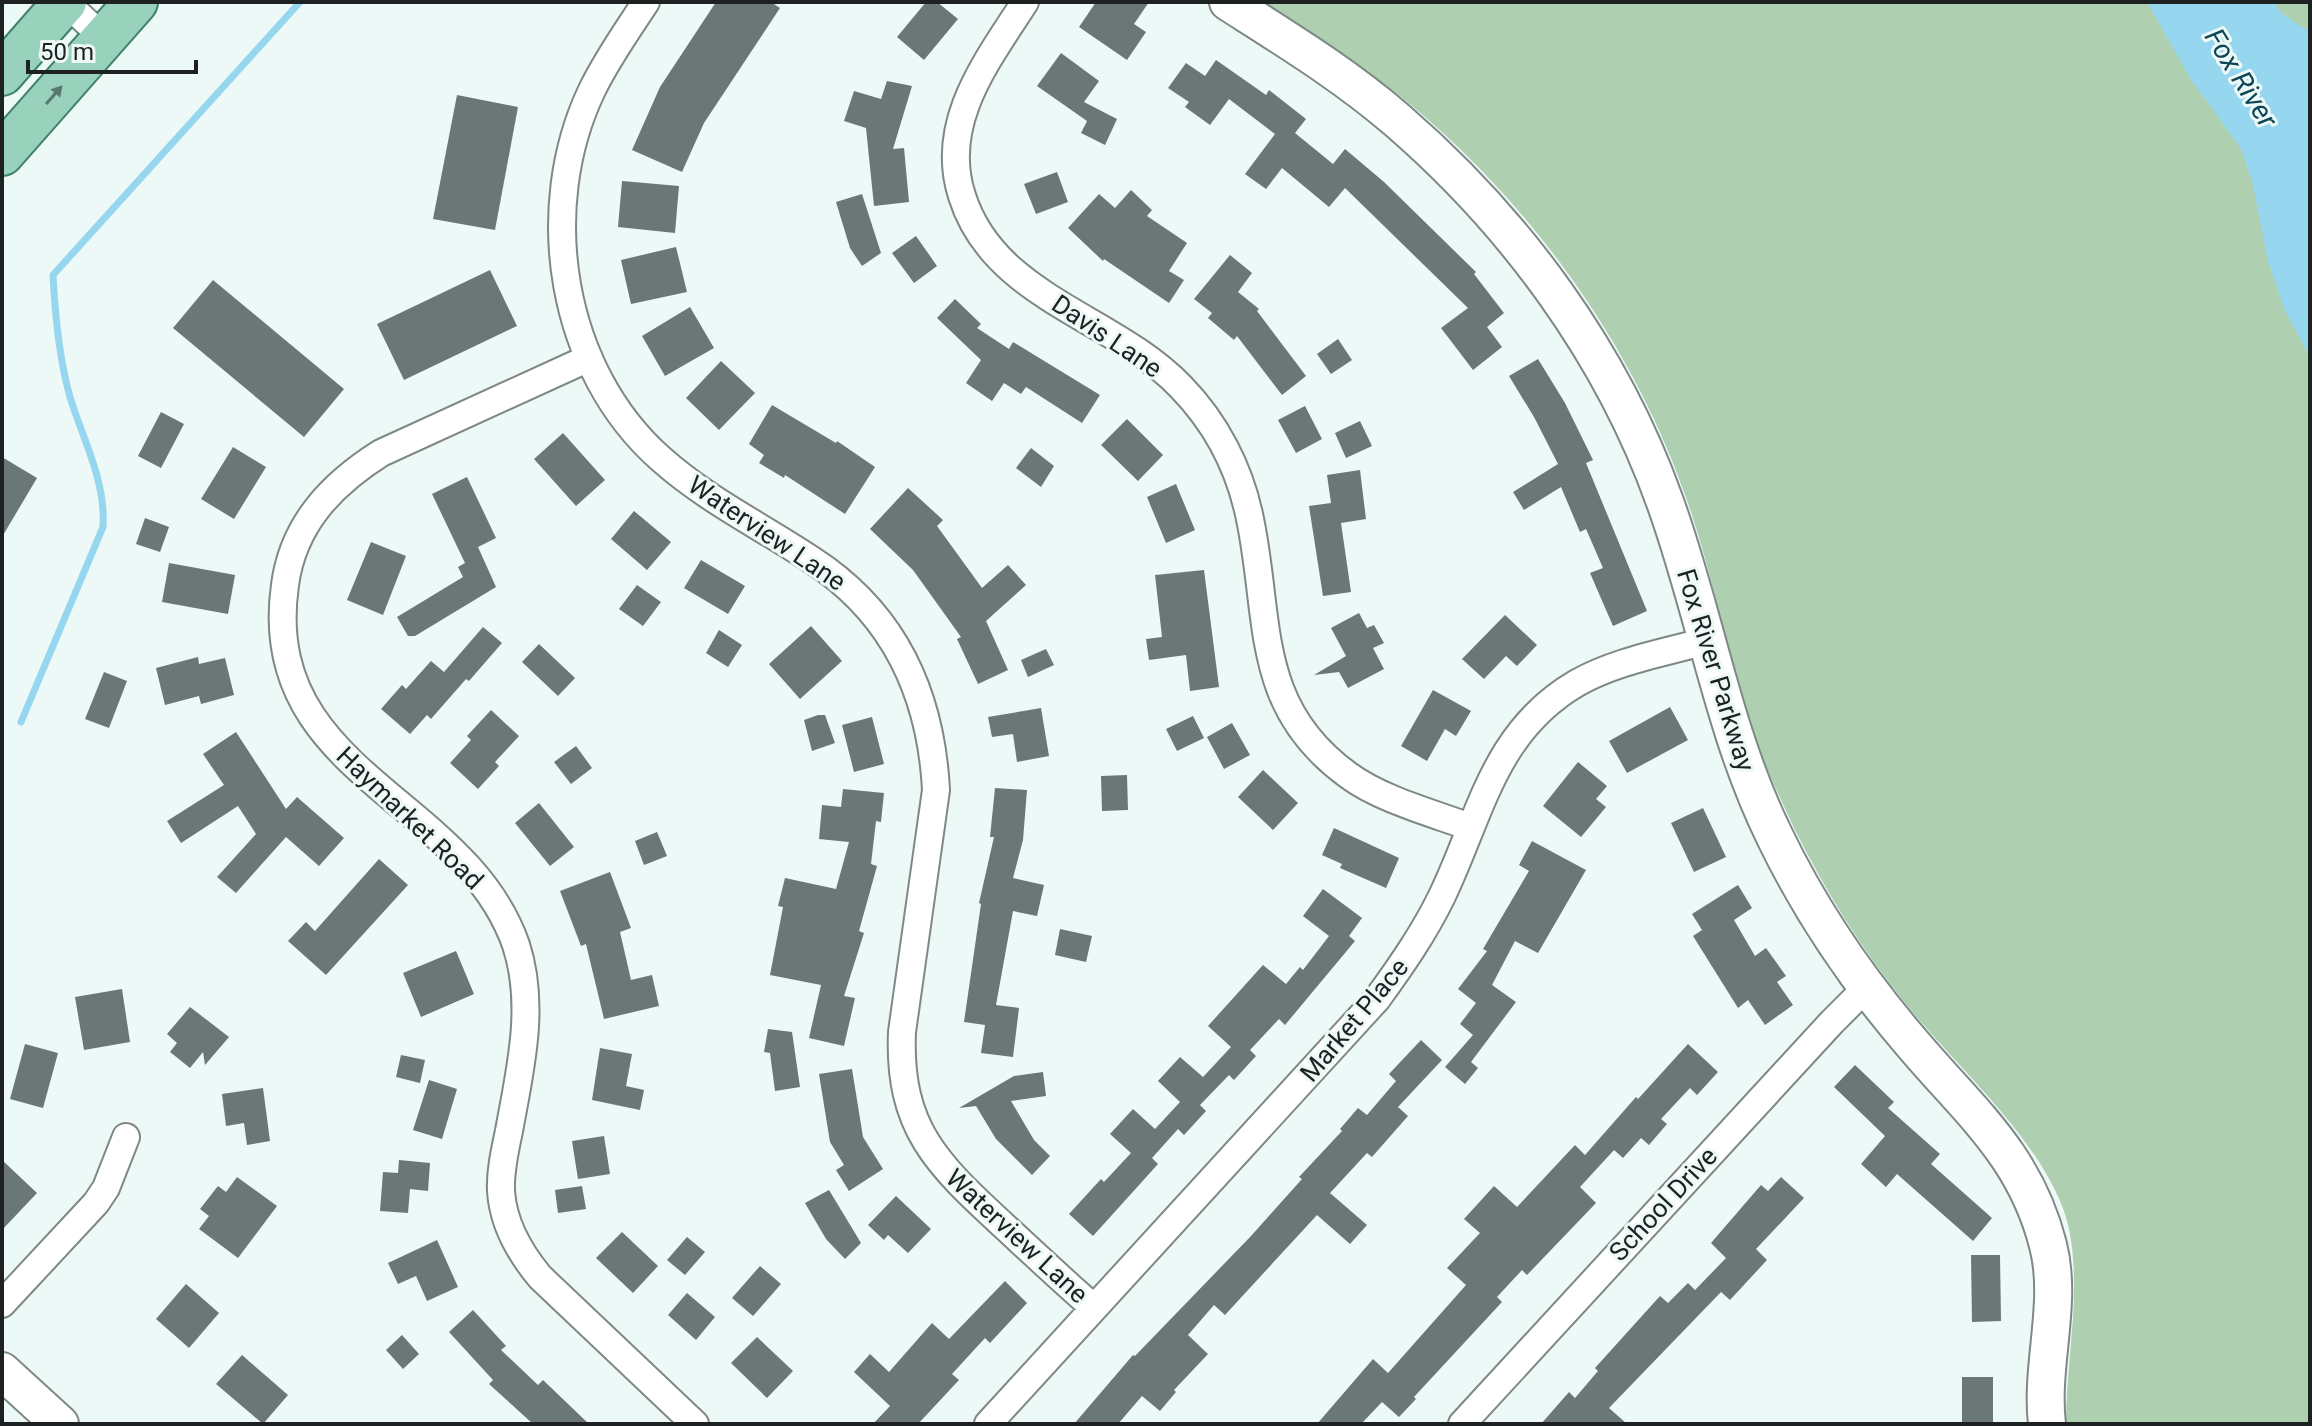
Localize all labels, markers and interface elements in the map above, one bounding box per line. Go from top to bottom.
water label: Fox River [2198,23,2285,134]
scale bar [28,24,196,74]
text: 50 m [40,38,94,66]
one-way arrow [44,86,62,105]
street label: Davis Lane [1046,288,1168,384]
street label: Waterview Lane [683,469,851,597]
street label: Fox River Parkway [1671,565,1761,775]
street label: Haymarket Road [331,741,489,895]
street label: Market Place [1294,952,1414,1088]
street label: School Drive [1603,1141,1723,1267]
street label: Waterview Lane [940,1163,1094,1309]

